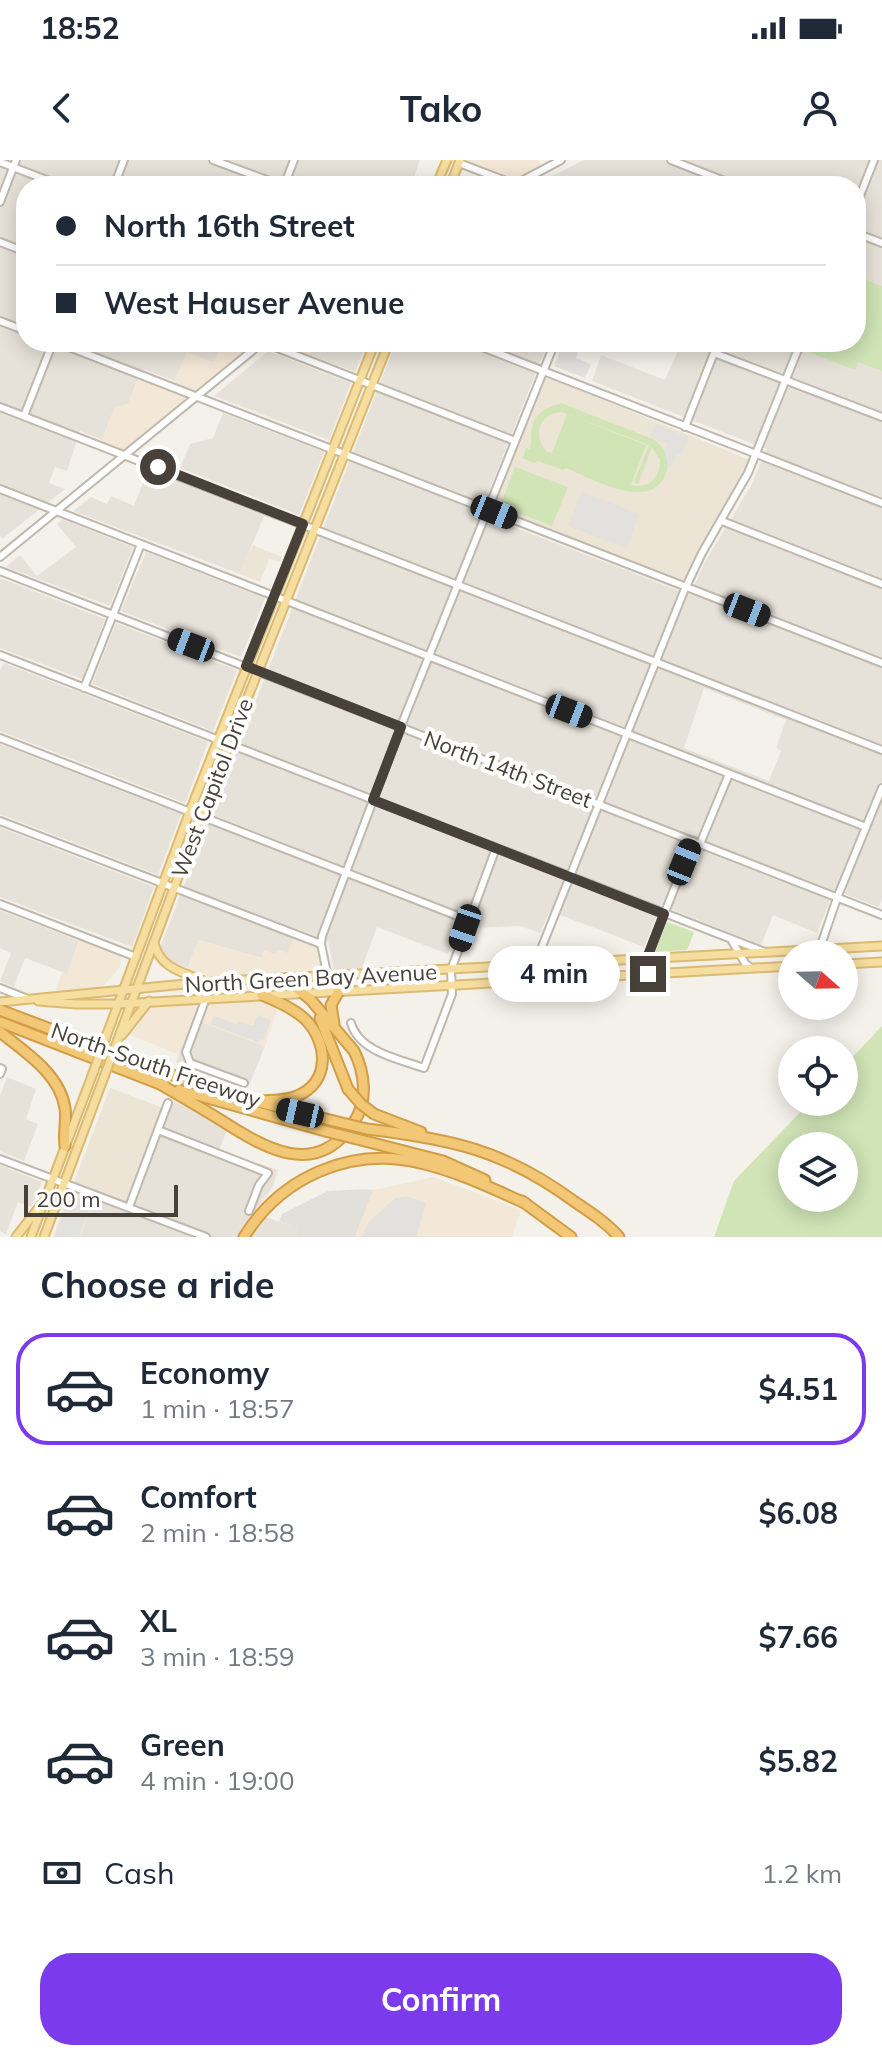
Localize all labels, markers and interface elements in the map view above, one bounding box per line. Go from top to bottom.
text: 18:52 [40,9,119,47]
icon: back [40,86,84,130]
text: Tako [400,86,482,131]
icon: person [798,86,842,130]
text: North 16th Street [104,207,355,245]
text: West Hauser Avenue [104,284,404,322]
route start [140,449,176,485]
car [467,492,521,532]
car [720,590,774,630]
car [164,625,218,665]
car [542,691,596,731]
street label: West Capitol Drive [165,694,259,882]
street label: North 14th Street [420,724,596,814]
car [664,835,704,889]
car [446,901,484,955]
north arrow [778,940,858,1020]
map controls [778,940,858,1212]
callout: 4 min [488,946,620,1002]
route end [630,956,666,992]
street label: North Green Bay Avenue [184,957,438,999]
text: 4 min [520,957,588,990]
street label: North-South Freeway [47,1016,265,1114]
button: locate [778,1036,858,1116]
car [274,1096,326,1130]
button: layers [778,1132,858,1212]
scale bar [24,1181,178,1217]
text: 200 m [36,1185,101,1213]
text: Choose a ride [40,1262,274,1307]
icon: car [44,1353,116,1425]
text: Economy [140,1354,269,1392]
text: $4.51 [759,1370,838,1408]
text: 1 min · 18:57 [140,1392,295,1425]
icon: car [44,1477,116,1549]
text: Comfort [140,1478,257,1516]
text: $6.08 [759,1494,838,1532]
text: 2 min · 18:58 [140,1516,295,1549]
icon: car [44,1601,116,1673]
text: XL [140,1602,177,1640]
text: $7.66 [759,1618,838,1656]
text: 3 min · 18:59 [140,1640,295,1673]
icon: car [44,1725,116,1797]
text: Green [140,1726,225,1764]
text: $5.82 [759,1742,838,1780]
text: 4 min · 19:00 [140,1764,295,1797]
icon: cash [40,1851,84,1895]
text: Cash [104,1854,175,1892]
text: 1.2 km [762,1857,842,1890]
button: Confirm [40,1953,842,2045]

